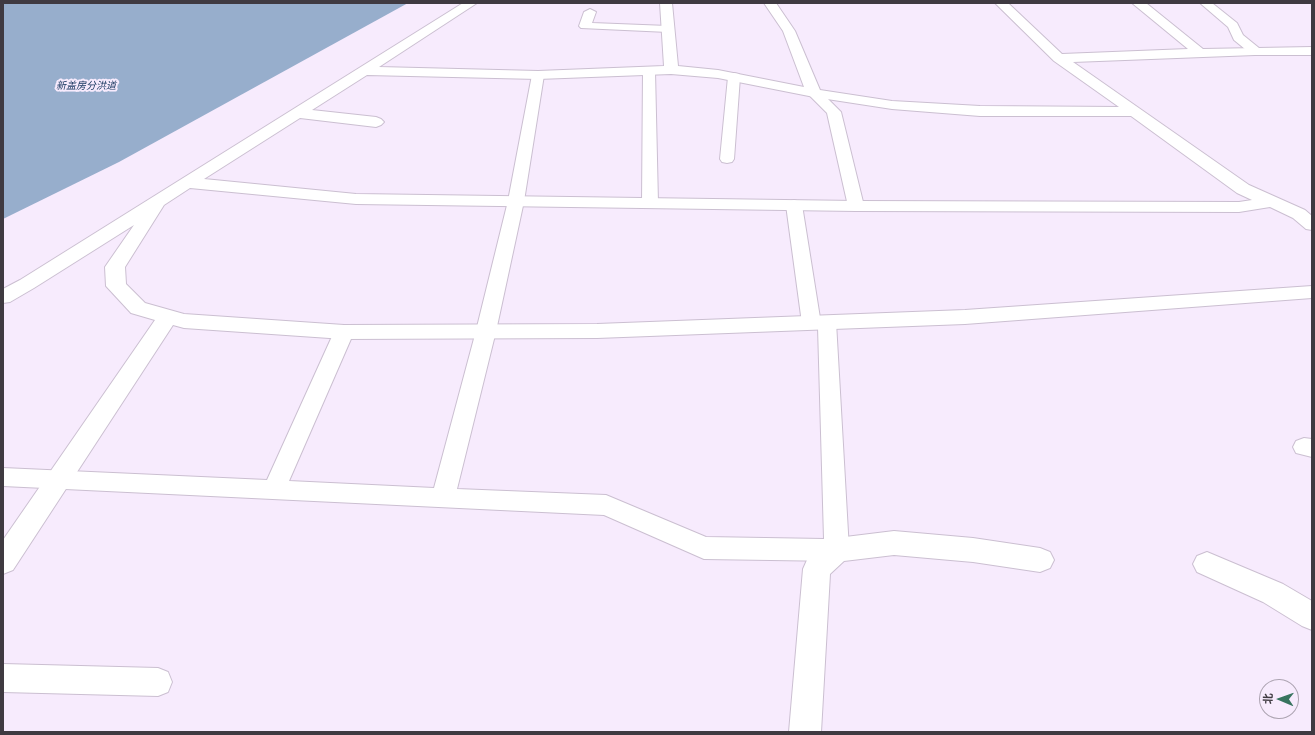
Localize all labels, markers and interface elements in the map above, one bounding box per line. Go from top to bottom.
water label: 新盖房分洪道 [56,80,116,92]
north arrow [1259,679,1299,719]
text: 北 [1262,693,1274,704]

